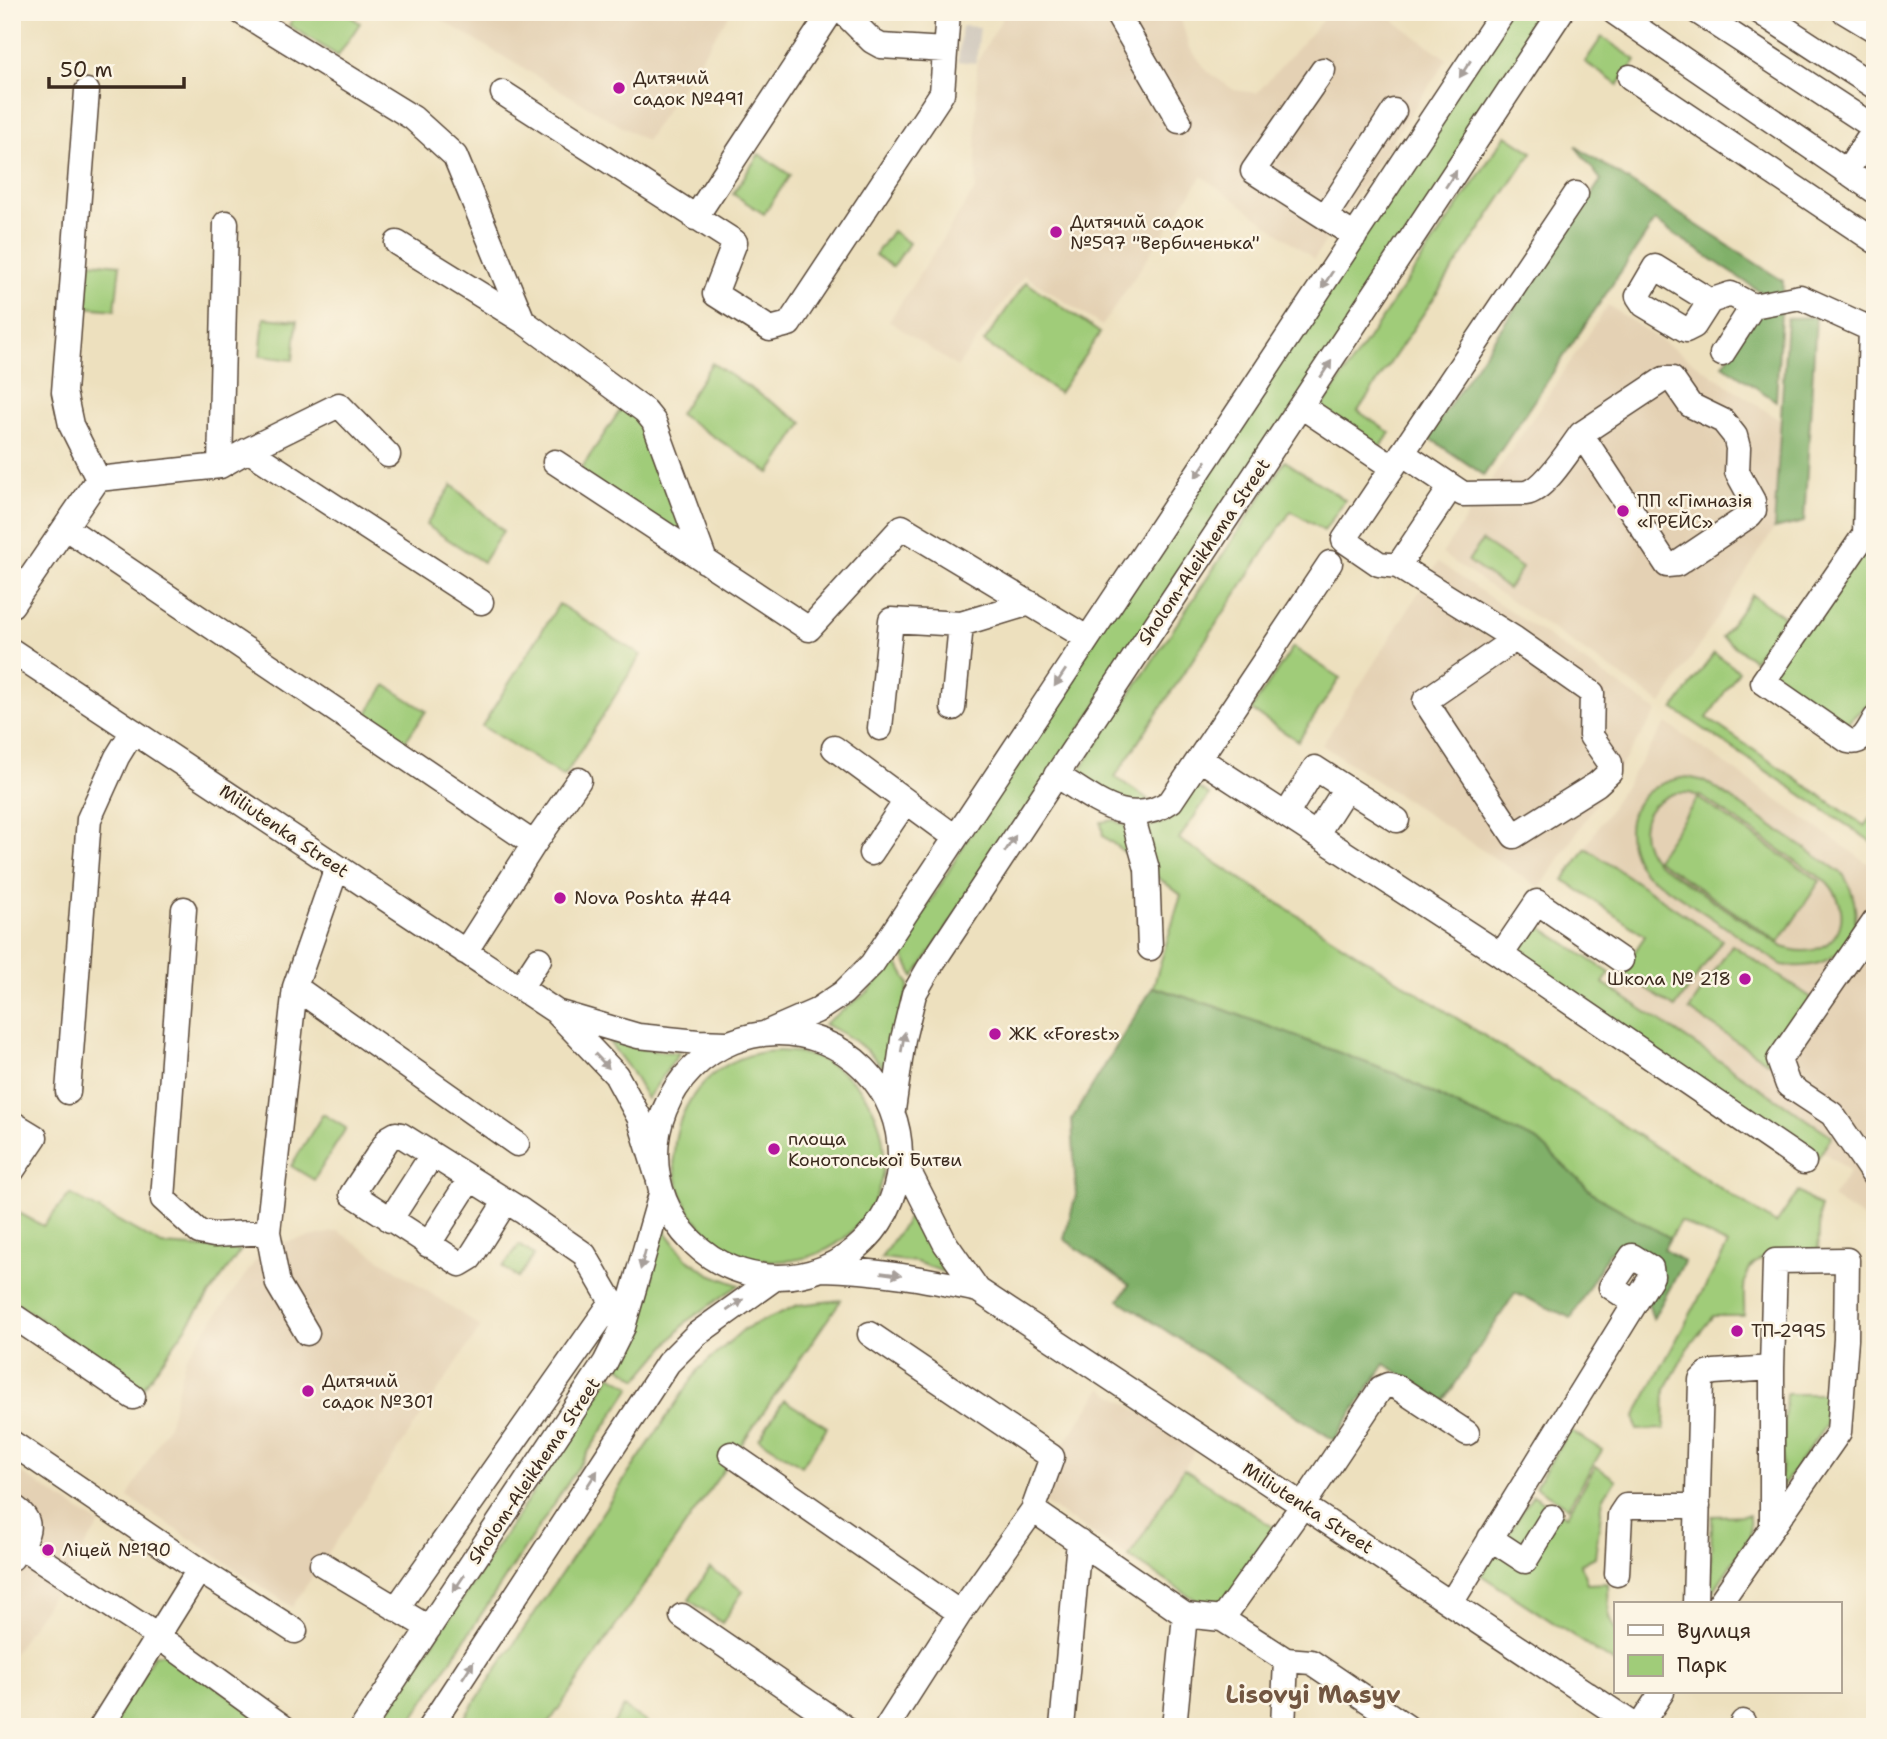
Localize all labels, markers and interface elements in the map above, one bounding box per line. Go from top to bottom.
scale bar [49,46,184,90]
text: 50 m [60,56,113,84]
one-way arrow [1459,59,1472,79]
place label: Дитячий садок №491 [633,66,744,111]
marker: Дитячий садок №491 [611,80,627,96]
one-way arrow [1445,169,1458,189]
place label: Дитячий садок №597 "Вербиченька" [1070,210,1260,255]
marker: Дитячий садок №597 "Вербиченька" [1048,224,1064,240]
one-way arrow [1320,270,1333,289]
one-way arrow [1319,360,1333,378]
street label: Sholom-Aleikhema Street [1132,454,1276,650]
one-way arrow [1194,459,1207,479]
place label: ПП «Гімназія «ГРЕЙС» [1637,489,1752,534]
marker: ПП «Гімназія «ГРЕЙС» [1615,503,1631,519]
one-way arrow [1054,669,1067,688]
street label: Miliutenka Street [215,779,353,883]
one-way arrow [1004,834,1017,854]
place label: Nova Poshta #44 [574,886,731,910]
marker: Nova Poshta #44 [552,890,568,906]
place label: Школа № 218 [1607,967,1731,991]
marker: Школа № 218 [1737,971,1753,987]
place label: ЖК «Forest» [1009,1022,1120,1046]
marker: ЖК «Forest» [987,1026,1003,1042]
one-way arrow [898,1031,909,1053]
one-way arrow [594,1052,611,1069]
place label: площа Конотопської Битви [788,1127,962,1172]
marker: площа Конотопської Битви [766,1141,782,1157]
one-way arrow [638,1250,648,1271]
one-way arrow [880,1268,902,1279]
one-way arrow [726,1298,744,1312]
place label: ТП-2995 [1751,1319,1826,1343]
marker: ТП-2995 [1729,1323,1745,1339]
place label: Дитячий садок №301 [322,1369,433,1414]
street label: Sholom-Aleikhema Street [462,1373,606,1569]
marker: Дитячий садок №301 [300,1383,316,1399]
street label: Miliutenka Street [1238,1457,1378,1559]
one-way arrow [585,1469,598,1489]
place label: Ліцей №190 [62,1538,171,1562]
marker: Ліцей №190 [40,1542,56,1558]
one-way arrow [452,1573,465,1593]
legend [1614,1602,1842,1694]
text: Вулиця [1677,1617,1751,1645]
text: Парк [1677,1651,1727,1679]
one-way arrow [461,1660,474,1679]
district label: Lisovyi Masyv [1225,1679,1401,1711]

